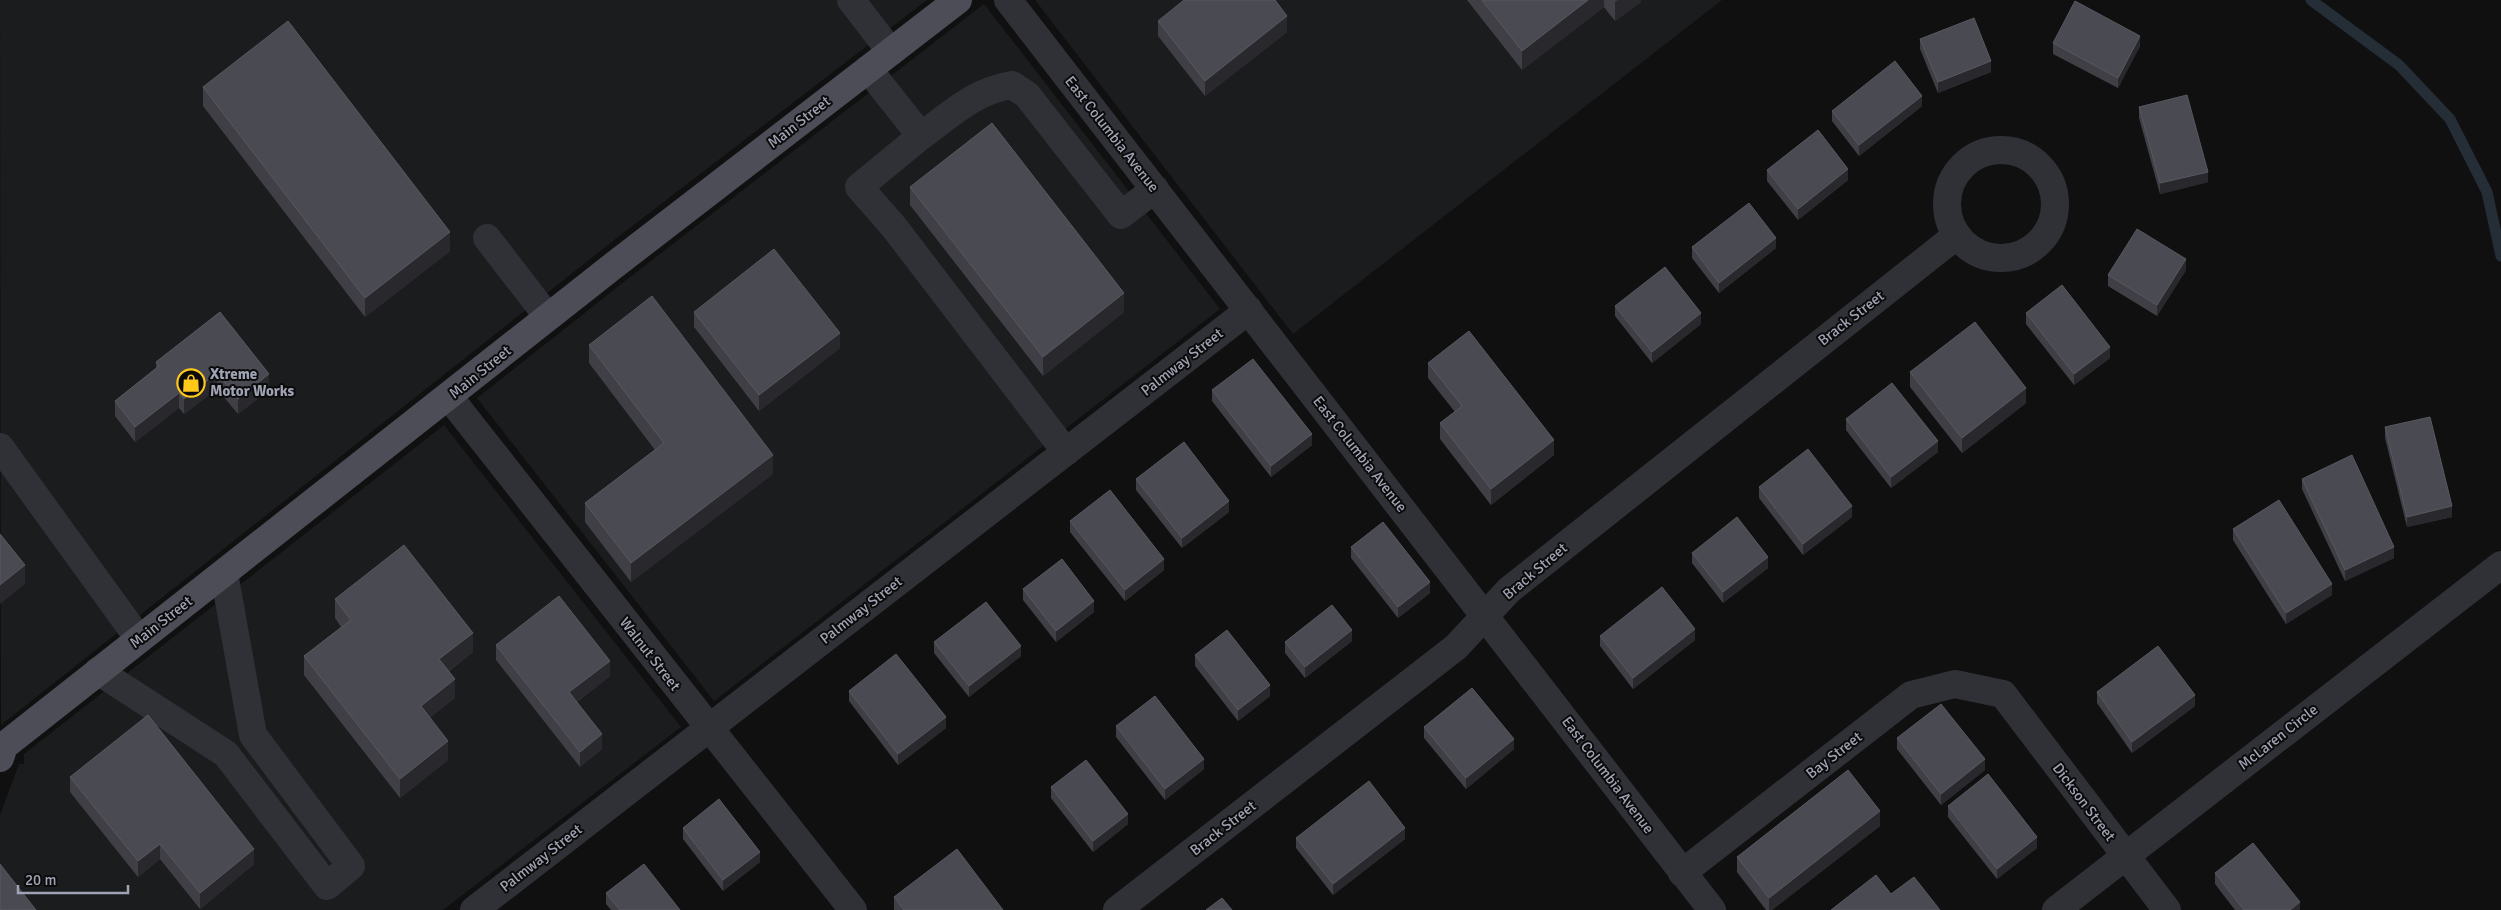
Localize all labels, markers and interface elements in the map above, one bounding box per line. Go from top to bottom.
street label: East Columbia Avenue [1061,72,1163,196]
street label: Main Street [764,92,834,152]
street label: Brack Street [1814,287,1888,349]
street label: Palmway Street [1137,324,1227,400]
street label: Main Street [445,342,515,402]
place label: Xtreme Motor Works [210,365,295,400]
shop icon: Xtreme Motor Works [176,368,206,398]
street label: East Columbia Avenue [1309,392,1411,516]
street label: Brack Street [1499,539,1571,603]
street label: Palmway Street [816,572,906,648]
street label: Main Street [126,592,196,652]
street label: Walnut Street [616,614,684,694]
street label: McLaren Circle [2235,700,2321,774]
street label: East Columbia Avenue [1558,713,1658,837]
street label: Bay Street [1802,728,1866,782]
street label: Dickson Street [2049,759,2119,845]
street label: Brack Street [1186,797,1260,859]
street label: Palmway Street [496,820,586,896]
scale bar [18,862,128,894]
text: 20 m [25,871,56,889]

